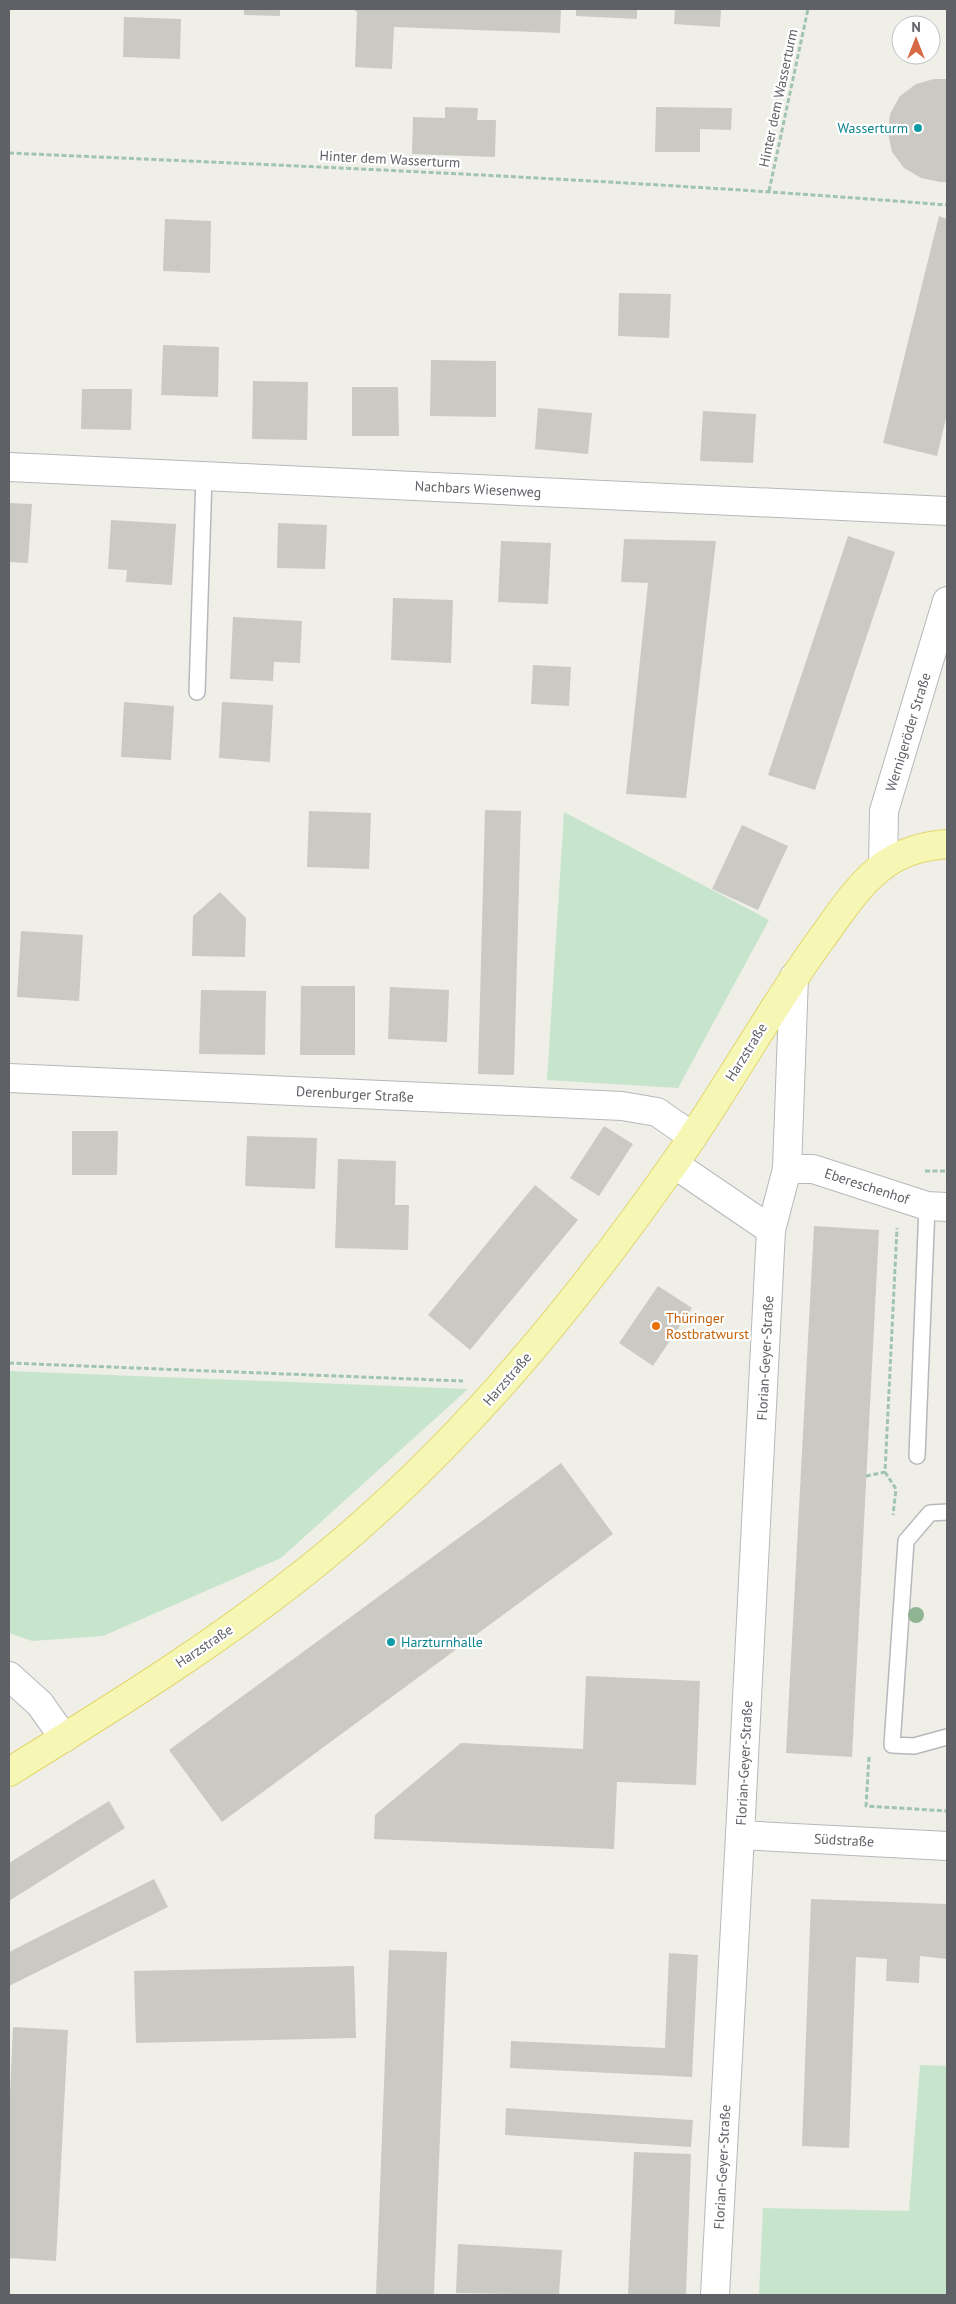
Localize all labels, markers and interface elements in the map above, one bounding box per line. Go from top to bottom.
north arrow [891,15,941,65]
text: N [911,18,921,36]
street label: Hinter dem Wasserturm [755,27,801,169]
place label: Wasserturm [838,119,908,137]
marker: Wasserturm [912,122,924,134]
street label: Hinter dem Wasserturm [319,146,461,172]
street label: Nachbars Wiesenweg [414,477,542,501]
street label: Wernigeröder Straße [881,670,935,794]
street label: Harzstraße [721,1020,771,1084]
street label: Derenburger Straße [296,1082,414,1106]
street label: Ebereschenhof [822,1164,912,1208]
street label: Florian-Geyer-Straße [753,1295,777,1421]
place label: Thüringer Rostbratwurst [666,1309,749,1343]
marker: Thüringer Rostbratwurst [650,1320,662,1332]
street label: Harzstraße [479,1349,535,1409]
street label: Harzstraße [172,1620,236,1672]
place label: Harzturnhalle [401,1633,483,1651]
marker: Harzturnhalle [385,1636,397,1648]
street label: Florian-Geyer-Straße [732,1700,756,1826]
street label: Südstraße [813,1829,875,1851]
street label: Florian-Geyer-Straße [710,2104,734,2230]

